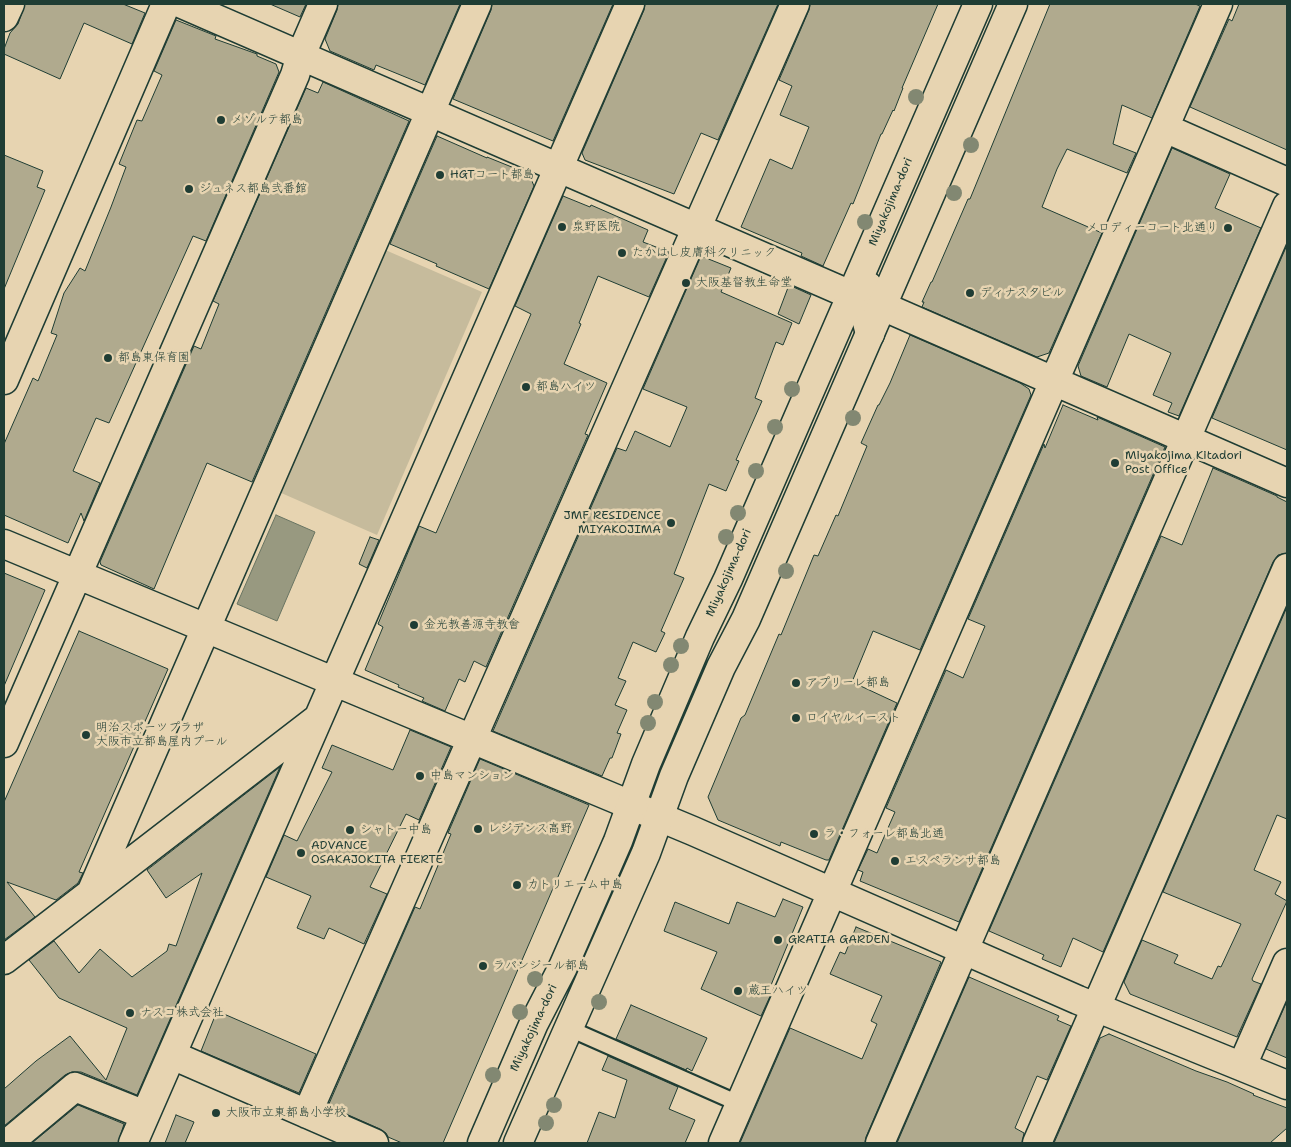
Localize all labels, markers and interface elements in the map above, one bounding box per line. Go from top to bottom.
place label: メゾルテ都島 [231,113,303,127]
marker: メゾルテ都島 [215,114,227,126]
street label: Miyakojima-dori [866,156,916,248]
place label: HGTコート都島 [450,168,535,182]
marker: HGTコート都島 [434,169,446,181]
place label: ジュネス都島弐番館 [199,182,307,196]
marker: ジュネス都島弐番館 [183,183,195,195]
place label: 泉野医院 [572,220,620,234]
marker: 泉野医院 [556,221,568,233]
place label: メロディーコート北通り [1086,221,1218,235]
marker: メロディーコート北通り [1222,222,1234,234]
place label: たかはし皮膚科クリニック [632,246,776,260]
marker: たかはし皮膚科クリニック [616,247,628,259]
place label: 大阪基督教生命堂 [696,276,792,290]
marker: 大阪基督教生命堂 [680,277,692,289]
place label: ディナスタビル [980,286,1064,300]
marker: ディナスタビル [964,287,976,299]
place label: 都島東保育園 [118,351,190,365]
marker: 都島東保育園 [102,352,114,364]
place label: 都島ハイツ [536,380,596,394]
marker: 都島ハイツ [520,381,532,393]
place label: Miyakojima Kitadori Post Office [1125,449,1242,477]
marker: Miyakojima Kitadori Post Office [1109,457,1121,469]
place label: JMF RESIDENCE MIYAKOJIMA [564,509,661,537]
marker: JMF RESIDENCE MIYAKOJIMA [665,517,677,529]
street label: Miyakojima-dori [703,527,755,619]
place label: 金光教善源寺教會 [424,618,520,632]
marker: 金光教善源寺教會 [408,619,420,631]
place label: アプリーレ都島 [806,676,890,690]
marker: アプリーレ都島 [790,677,802,689]
place label: ロイヤルイースト [806,711,901,725]
marker: ロイヤルイースト [790,712,802,724]
place label: 明治スポーツプラザ 大阪市立都島屋内プール [96,721,227,749]
marker: 明治スポーツプラザ 大阪市立都島屋内プール [80,729,92,741]
place label: 中島マンション [430,769,514,783]
marker: 中島マンション [414,770,426,782]
place label: レジデンス高野 [488,822,572,836]
place label: シャトー中島 [360,823,432,837]
marker: レジデンス高野 [472,823,484,835]
marker: シャトー中島 [344,824,356,836]
place label: ラ・フォーレ都島北通 [824,827,944,841]
marker: ラ・フォーレ都島北通 [808,828,820,840]
place label: ADVANCE OSAKAJOKITA FIERTE [311,839,443,867]
marker: ADVANCE OSAKAJOKITA FIERTE [295,847,307,859]
place label: エスペランサ都島 [905,854,1001,868]
marker: エスペランサ都島 [889,855,901,867]
place label: カトリエーム中島 [527,878,623,892]
marker: カトリエーム中島 [511,879,523,891]
place label: GRATIA GARDEN [788,933,890,947]
marker: GRATIA GARDEN [772,934,784,946]
place label: ラパンジール都島 [493,959,589,973]
marker: ラパンジール都島 [477,960,489,972]
street label: Miyakojima-dori [507,982,561,1074]
place label: 蔵王ハイツ [748,984,808,998]
marker: 蔵王ハイツ [732,985,744,997]
place label: ナスコ株式会社 [140,1006,224,1020]
marker: ナスコ株式会社 [124,1007,136,1019]
place label: 大阪市立東都島小学校 [226,1106,346,1120]
marker: 大阪市立東都島小学校 [210,1107,222,1119]

